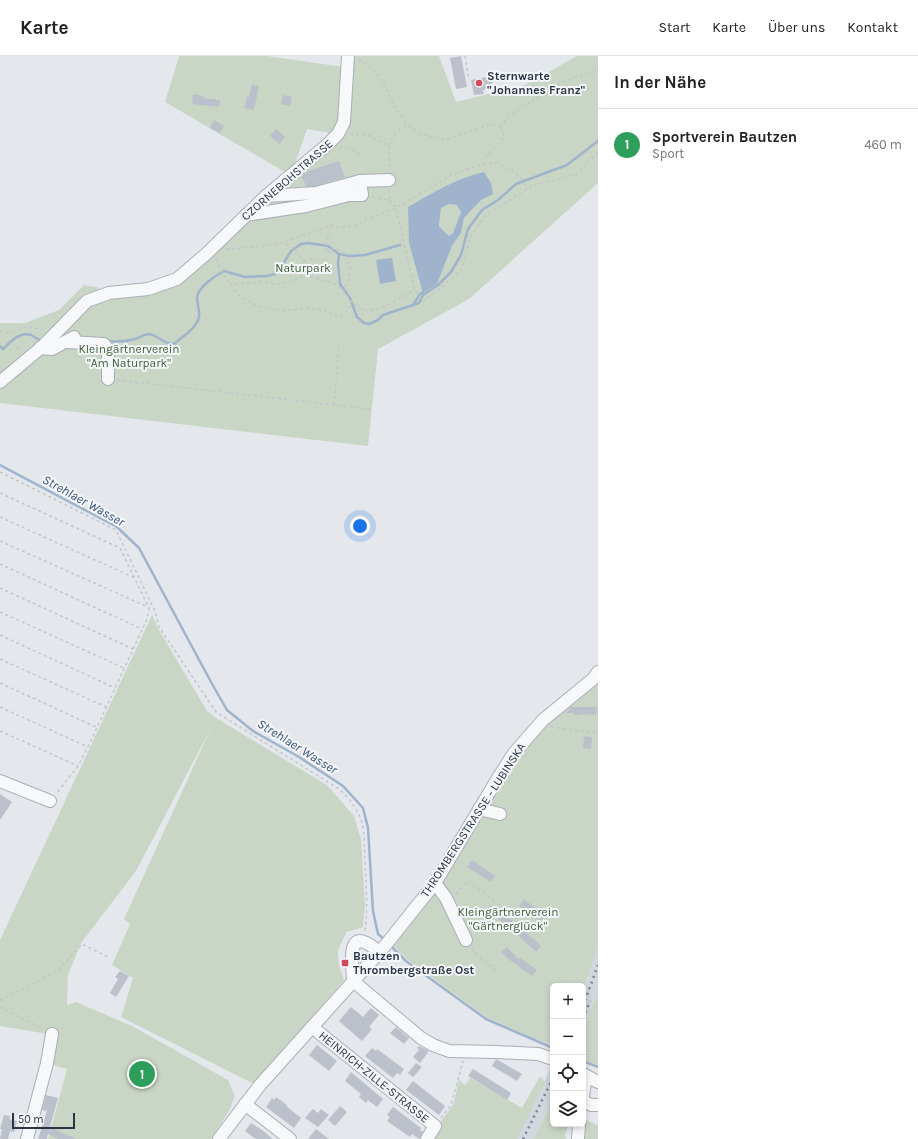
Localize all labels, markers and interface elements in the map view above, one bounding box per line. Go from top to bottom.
text: Karte [20,17,69,39]
text: Start [658,19,690,36]
text: Karte [712,19,746,36]
text: Über uns [768,19,825,36]
text: Kontakt [847,19,898,36]
place label: Sternwarte "Johannes Franz" [487,69,586,97]
text: In der Nähe [614,72,706,92]
marker: Sternwarte "Johannes Franz" [474,78,484,88]
text: Sportverein Bautzen [652,128,797,146]
street label: CZORNEBOHSTRASSE [238,137,336,223]
text: 1 [625,137,629,152]
text: 460 m [864,137,902,152]
text: Sport [652,146,684,161]
park label: Naturpark [275,261,331,275]
park label: Kleingärtnerverein "Am Naturpark" [78,342,180,370]
water label: Strehlaer Wasser [40,472,128,529]
your location [350,516,370,536]
water label: Strehlaer Wasser [255,716,341,777]
street label: THROMBERGSTRASSE - LUBINSKA [418,740,528,900]
park label: Kleingärtnerverein "Gärtnerglück" [457,905,559,933]
place label: Bautzen Thrombergstraße Ost [353,949,475,977]
marker: Bautzen Thrombergstraße Ost [340,958,350,968]
map controls [550,983,586,1127]
button: + [550,983,586,1019]
button: − [550,1019,586,1055]
street label: HEINRICH-ZILLE-STRASSE [316,1028,432,1126]
button: locate [550,1055,586,1091]
pin: 1 [129,1059,155,1089]
button: layers [550,1091,586,1127]
scale bar [12,1111,75,1130]
text: 50 m [18,1113,44,1126]

